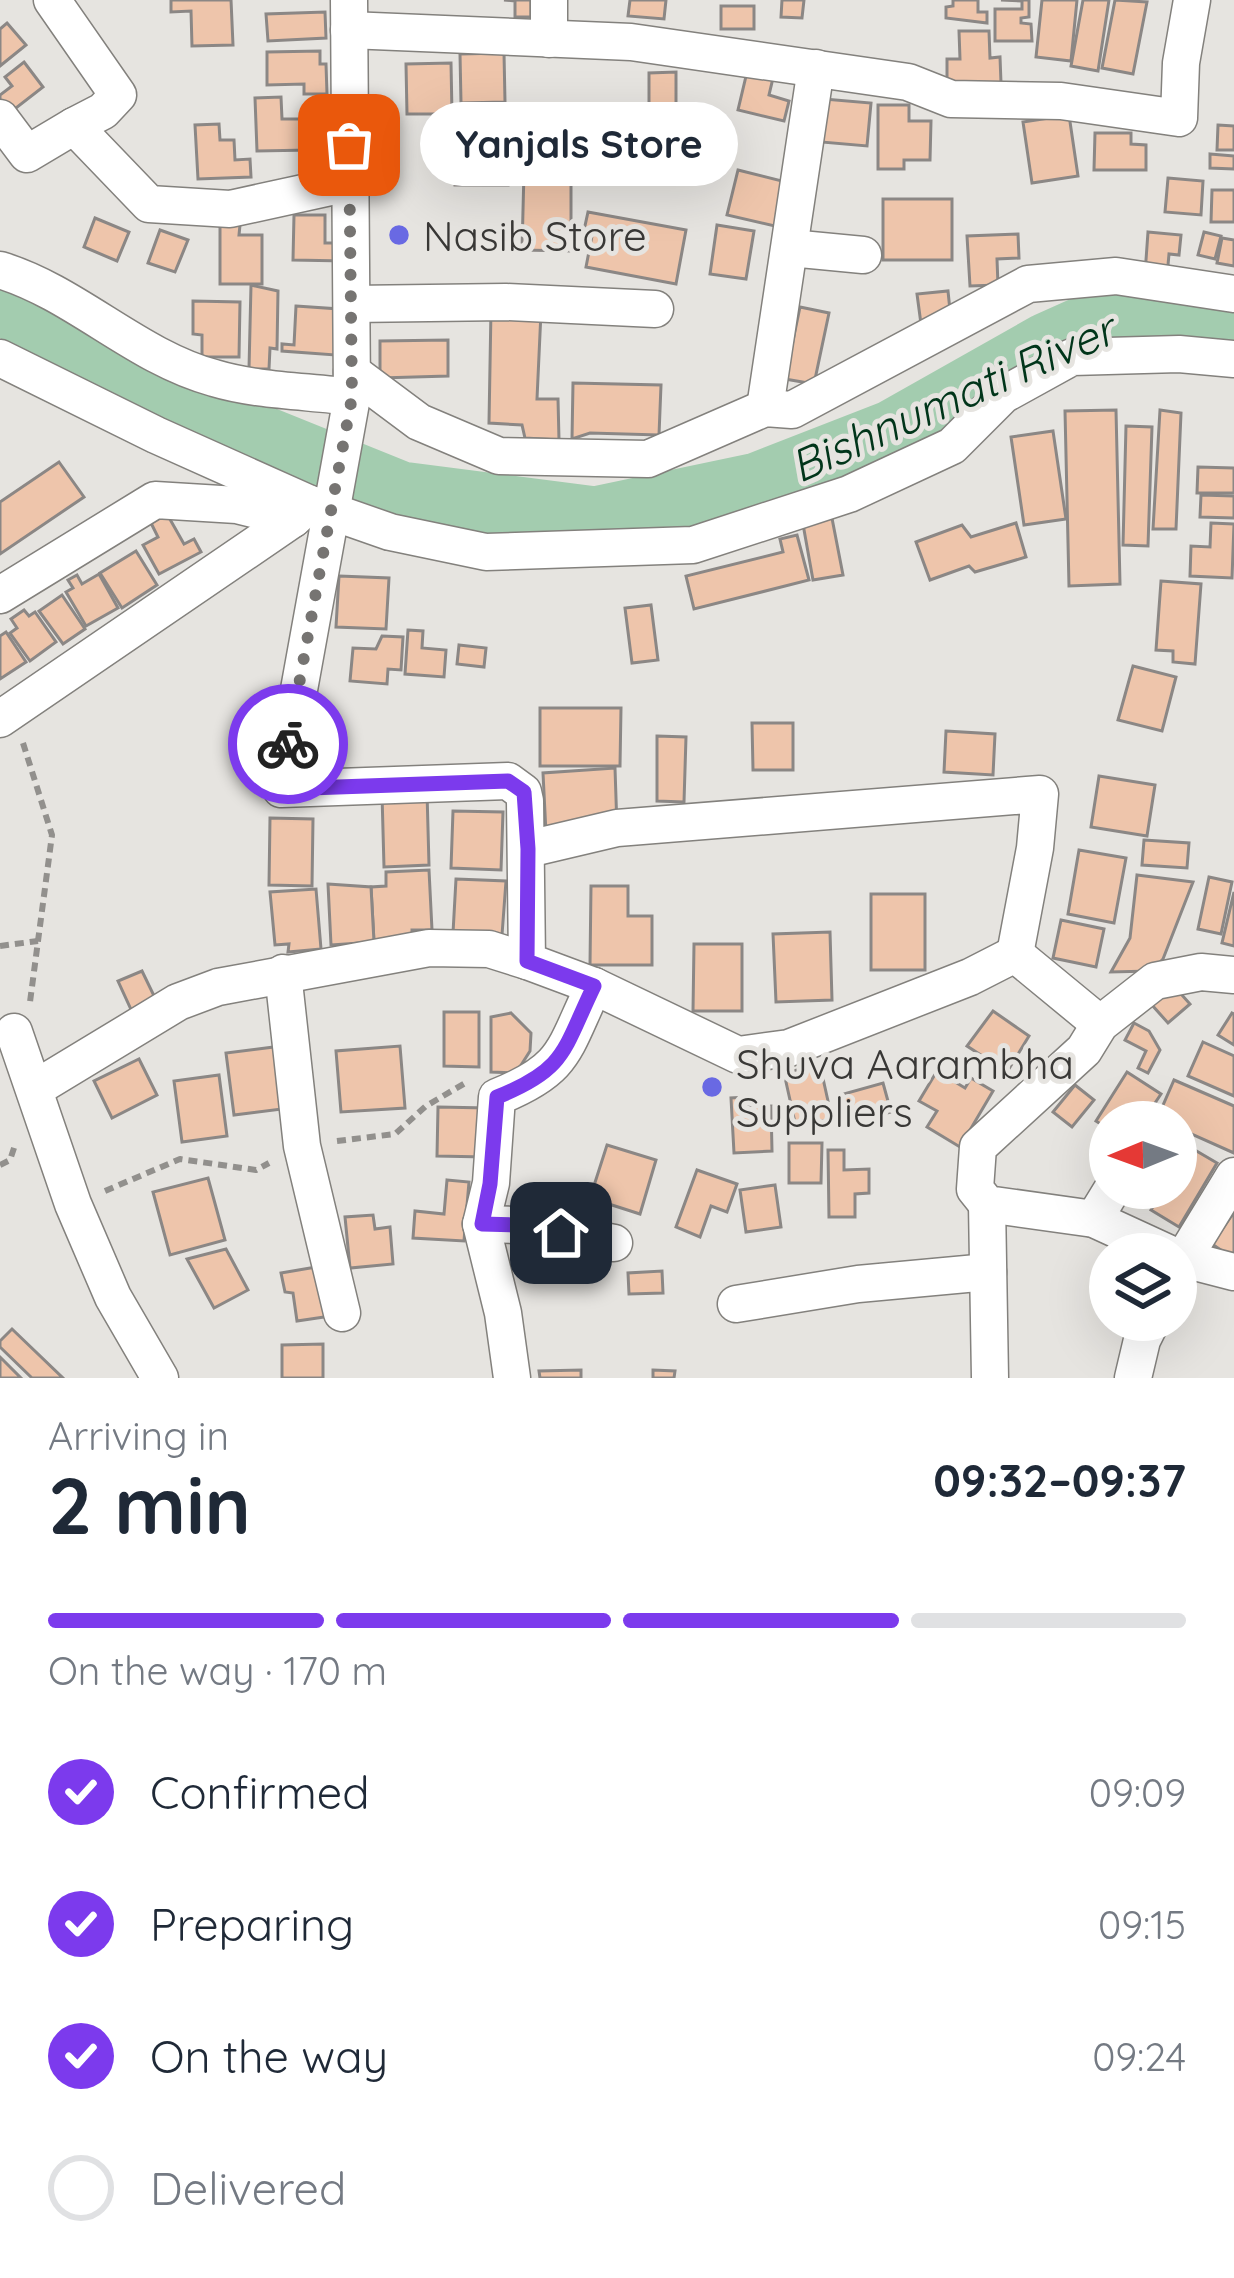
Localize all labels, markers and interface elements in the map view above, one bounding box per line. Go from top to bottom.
pin [298,94,400,196]
callout: Yanjals Store [421,103,739,187]
icon: bag [316,112,382,178]
text: Yanjals Store [455,119,703,168]
place label: Nasib Store [423,209,647,262]
marker: Nasib Store [386,222,412,248]
water label: Bishnumati River [781,298,1128,494]
courier [228,684,348,804]
icon: bike [255,711,321,777]
place label: Shuva Aarambha Suppliers [736,1037,1074,1138]
marker: Shuva Aarambha Suppliers [699,1074,725,1100]
north arrow [1089,1101,1197,1209]
map controls [1089,1101,1197,1341]
pin [510,1182,612,1284]
icon: home [528,1200,594,1266]
button: layers [1089,1233,1197,1341]
text: Arriving in [48,1411,229,1460]
text: 09:32–09:37 [933,1452,1186,1508]
text: 2 min [48,1456,251,1554]
text: On the way · 170 m [48,1646,387,1695]
icon: check [48,1759,114,1825]
text: Confirmed [150,1764,369,1820]
text: 09:09 [1089,1768,1186,1817]
icon: check [48,1891,114,1957]
text: Preparing [150,1896,354,1952]
text: 09:15 [1098,1900,1186,1949]
icon: check [48,2023,114,2089]
text: On the way [150,2028,388,2084]
text: 09:24 [1092,2032,1186,2081]
text: Delivered [150,2160,346,2216]

